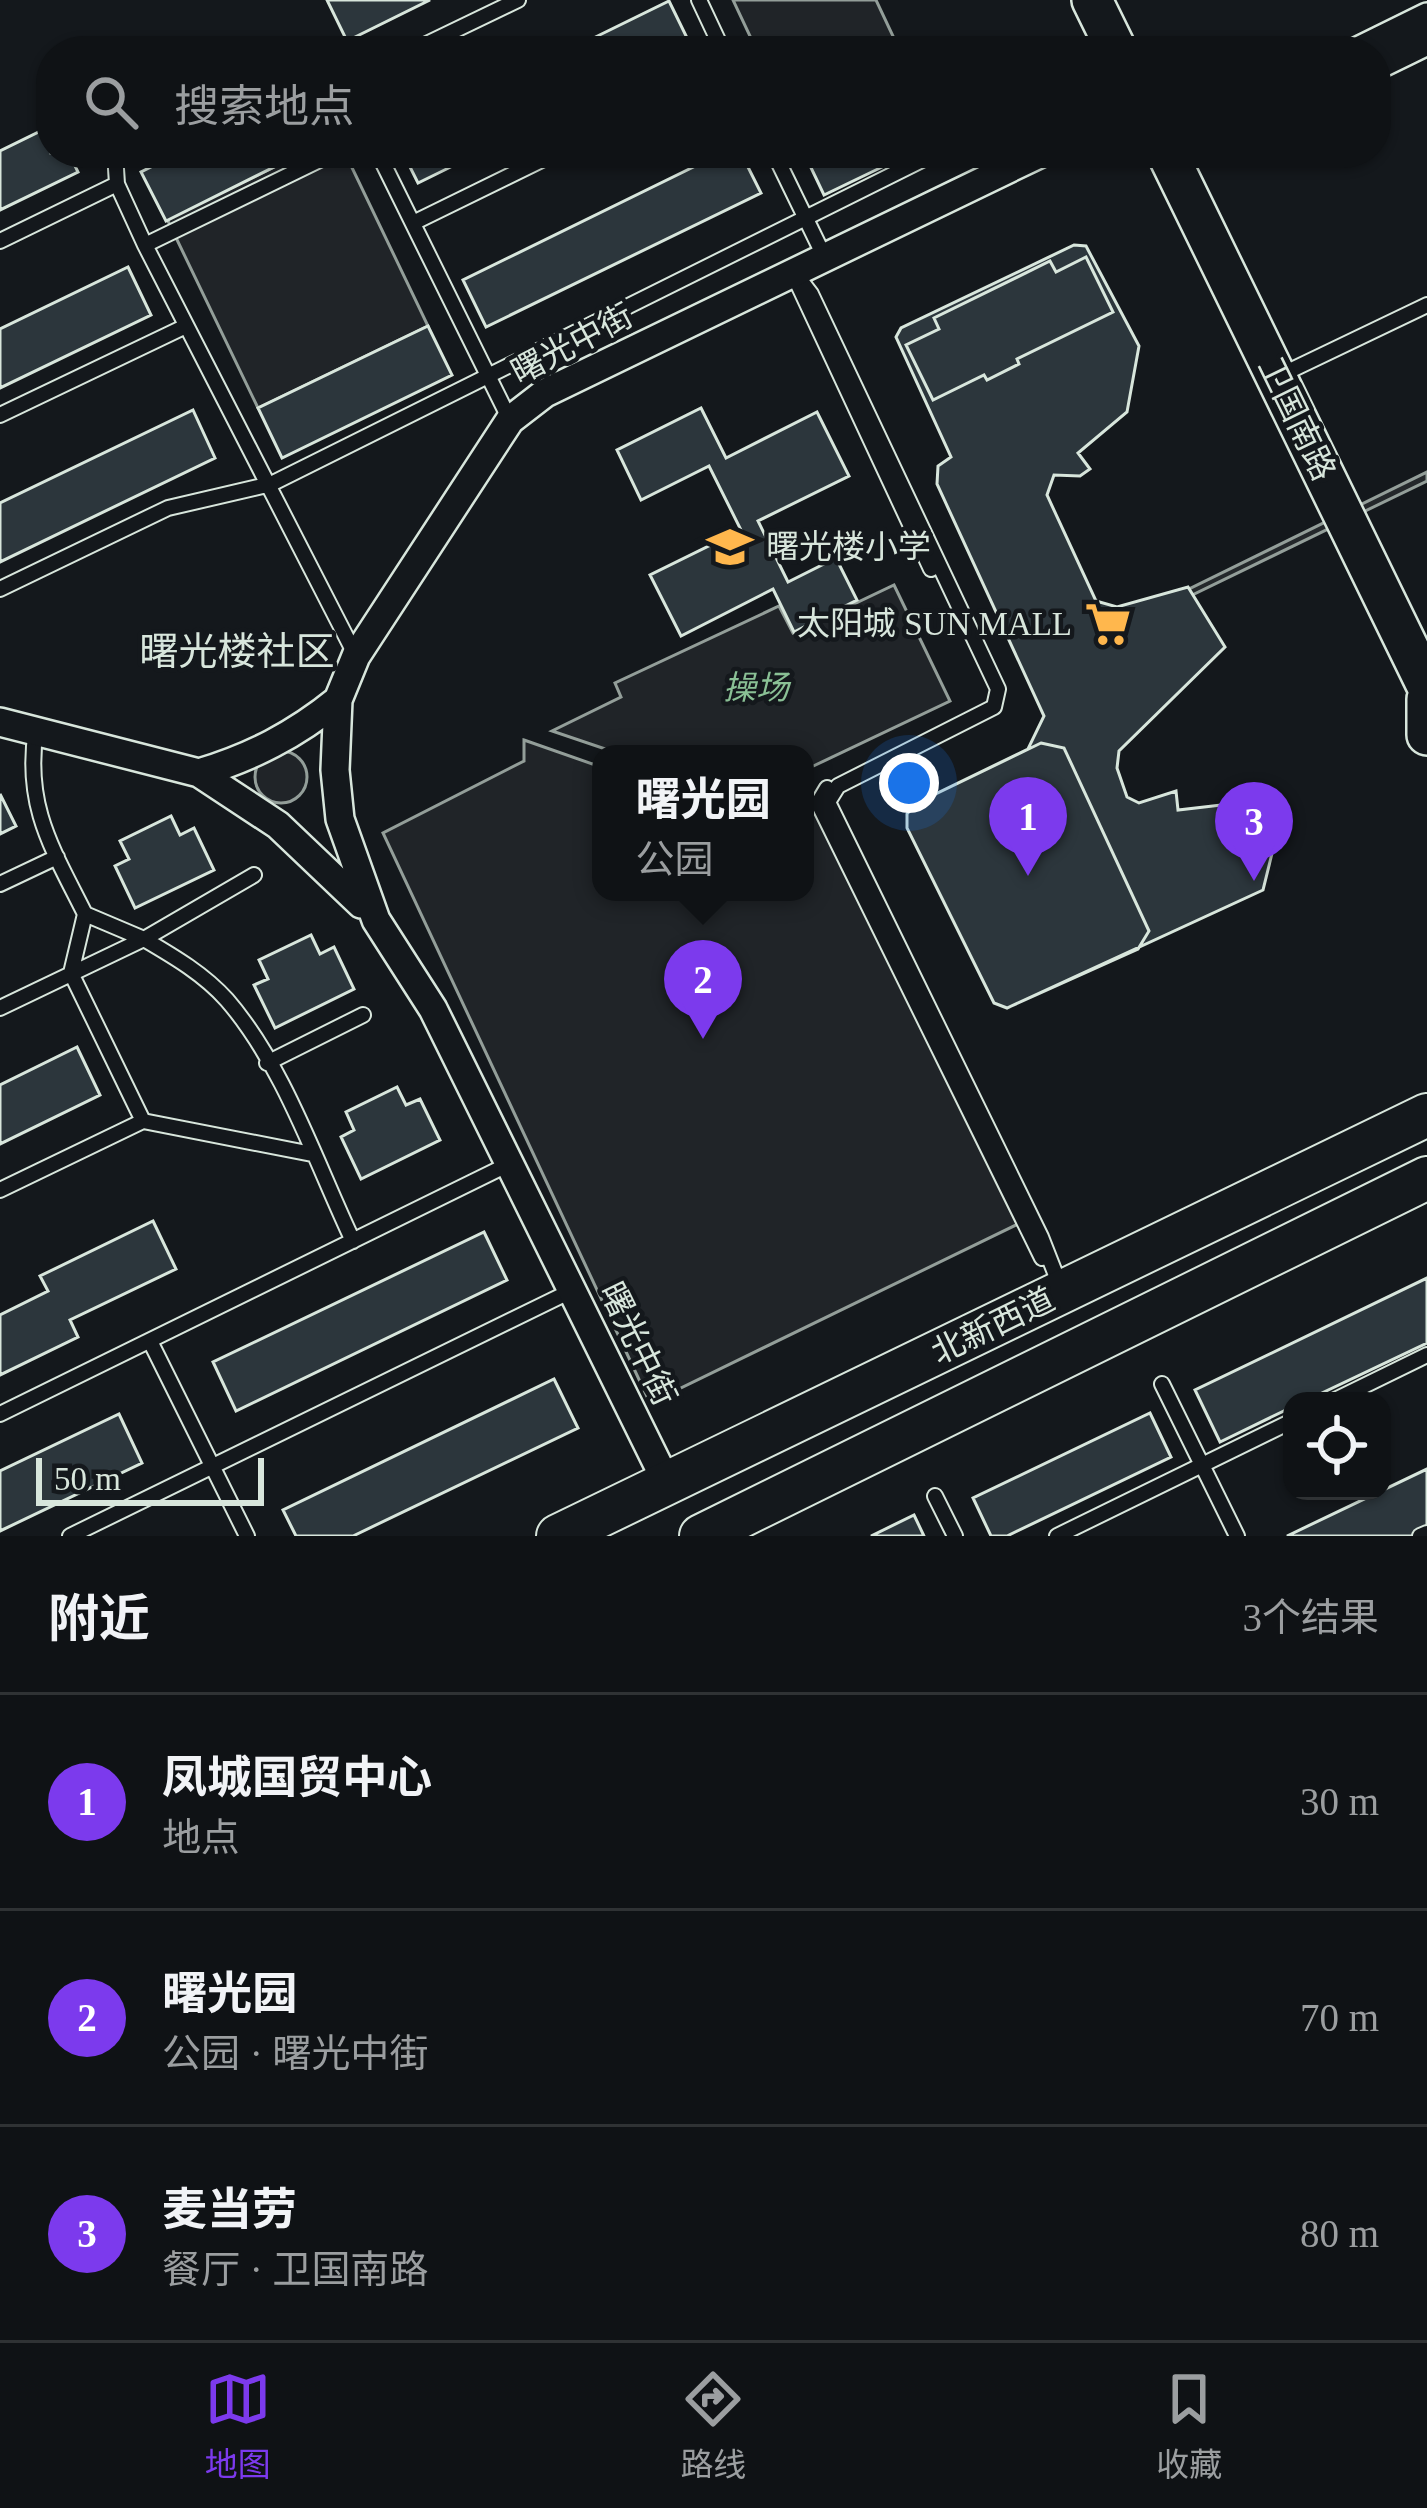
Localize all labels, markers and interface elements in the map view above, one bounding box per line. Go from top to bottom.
search box [36,36,1391,168]
icon: search [78,69,144,135]
text: 搜索地点 [174,82,354,132]
street label: 曙光中街 [505,297,639,391]
street label: 卫国南路 [1252,352,1342,486]
school or university icon: 曙光楼小学 [705,522,755,572]
place label: 曙光楼小学 [766,529,931,565]
supermarket icon: 太阳城 SUN MALL [1083,599,1133,649]
place label: 太阳城 SUN MALL [797,606,1072,642]
district label: 曙光楼社区 [139,630,335,673]
park label: 操场 [723,670,792,706]
popup [592,745,814,901]
your location [879,753,939,813]
text: 曙光园 [635,775,771,825]
pin: 1 [989,777,1067,876]
pin: 3 [1215,782,1293,881]
text: 公园 [635,838,714,881]
pin: 2 [664,940,742,1039]
street label: 曙光中街 [593,1277,683,1411]
street label: 北新西道 [926,1281,1060,1371]
map controls [1283,1392,1391,1500]
button: locate [1283,1392,1391,1500]
scale bar [36,1452,264,1505]
text: 50 m [54,1461,121,1497]
text: 附近 [48,1591,150,1647]
text: 3个结果 [1242,1596,1379,1639]
text: 凤城国贸中心 [162,1753,432,1803]
text: 1 [77,1780,97,1823]
text: 30 m [1300,1780,1379,1823]
text: 地点 [162,1816,240,1859]
text: 曙光园 [162,1969,297,2019]
text: 2 [77,1996,97,2039]
text: 70 m [1300,1996,1379,2039]
text: 公园 · 曙光中街 [162,2032,429,2075]
text: 麦当劳 [162,2185,297,2235]
text: 3 [77,2212,97,2255]
text: 80 m [1300,2212,1379,2255]
text: 餐厅 · 卫国南路 [162,2248,429,2291]
tab: 地图 [205,2366,271,2486]
tab: 路线 [680,2366,746,2486]
tab: 收藏 [1156,2366,1222,2486]

